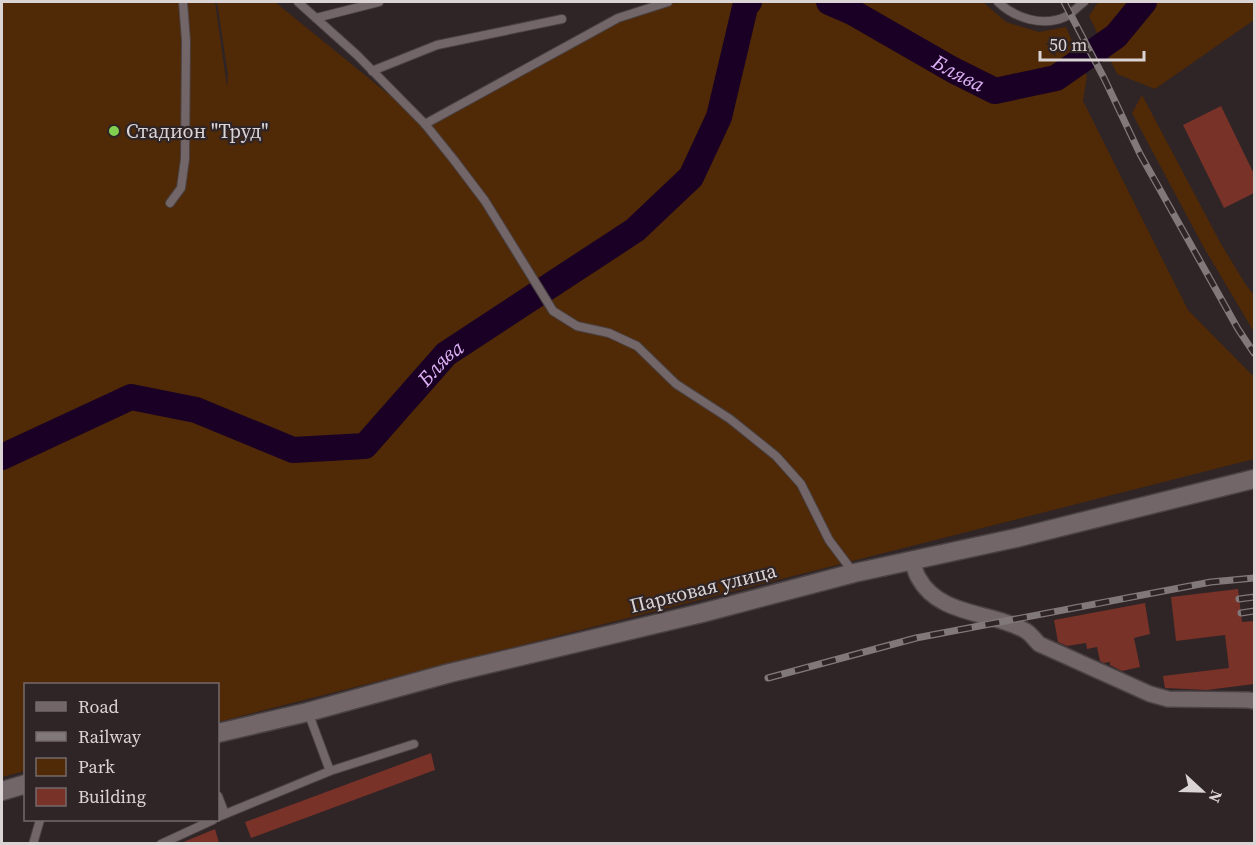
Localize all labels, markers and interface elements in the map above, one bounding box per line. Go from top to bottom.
scale bar [1040,24,1144,62]
text: 50 m [1049,32,1087,57]
water label: Блява [926,46,990,98]
place label: Стадион "Труд" [126,117,268,145]
marker: Стадион "Труд" [107,124,121,138]
water label: Блява [409,332,469,393]
street label: Парковая улица [627,556,780,620]
legend [24,683,219,821]
text: Road [78,694,119,719]
text: Railway [78,724,142,749]
text: Park [78,754,115,779]
north arrow [1172,761,1232,821]
text: Building [78,784,146,809]
text: N [1203,787,1228,806]

